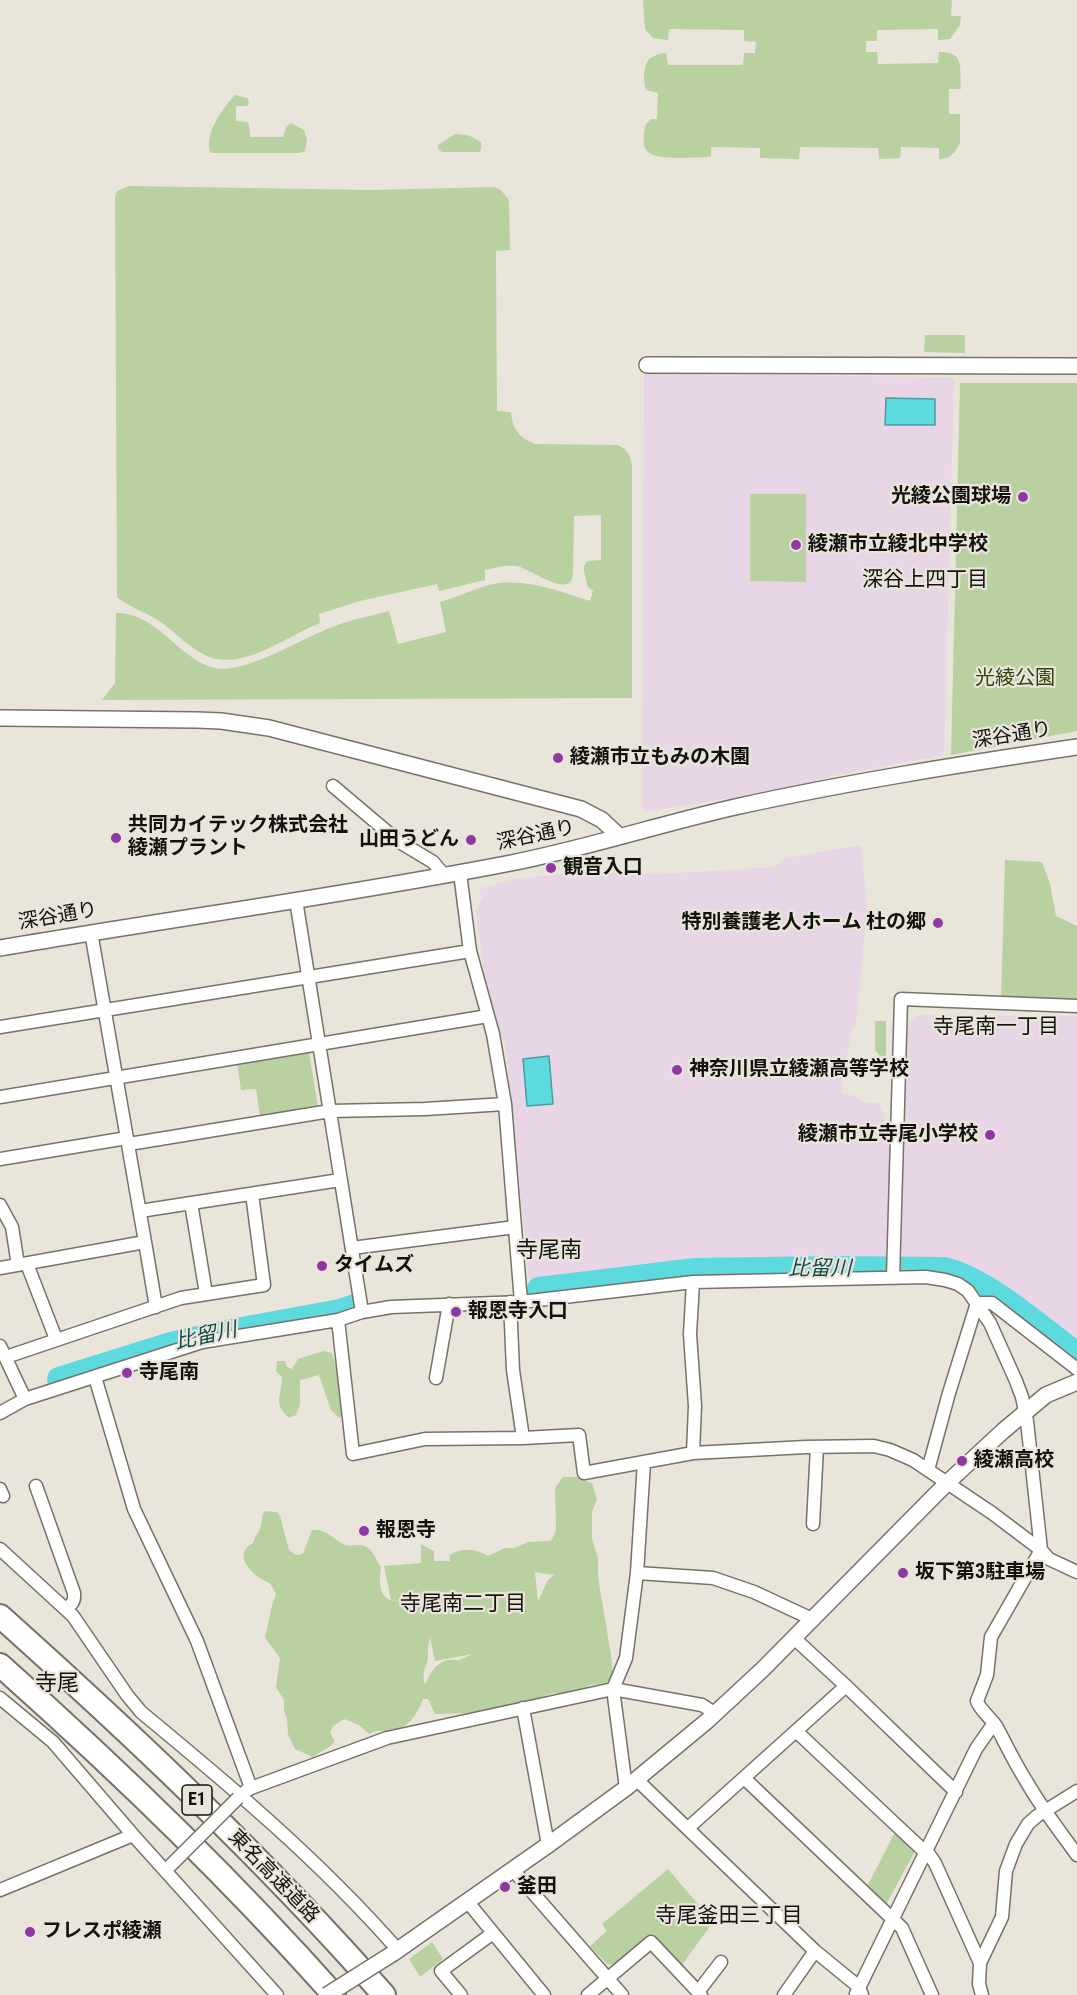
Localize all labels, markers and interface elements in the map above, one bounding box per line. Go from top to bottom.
place label: 光綾公園球場 [891,485,1011,509]
marker: 光綾公園球場 [1016,490,1030,504]
place label: 綾瀬市立綾北中学校 [808,533,988,557]
marker: 綾瀬市立綾北中学校 [789,538,803,552]
district label: 深谷上四丁目 [862,568,988,594]
park label: 光綾公園 [975,667,1055,691]
street label: 深谷通り [971,718,1053,754]
place label: 綾瀬市立もみの木園 [570,746,750,770]
marker: 綾瀬市立もみの木園 [551,751,565,765]
place label: 共同カイテック株式会社 綾瀬プラント [128,814,348,861]
street label: 深谷通り [494,816,578,856]
place label: 山田うどん [359,828,459,852]
marker: 共同カイテック株式会社 綾瀬プラント [109,831,123,845]
marker: 山田うどん [464,833,478,847]
place label: 観音入口 [563,856,643,880]
marker: 観音入口 [544,861,558,875]
street label: 深谷通り [17,898,99,936]
place label: 特別養護老人ホーム 杜の郷 [681,911,926,935]
marker: 特別養護老人ホーム 杜の郷 [931,916,945,930]
district label: 寺尾南一丁目 [933,1015,1059,1041]
place label: 神奈川県立綾瀬高等学校 [689,1058,909,1082]
marker: 神奈川県立綾瀬高等学校 [670,1063,684,1077]
place label: 綾瀬市立寺尾小学校 [798,1123,978,1147]
marker: 綾瀬市立寺尾小学校 [983,1128,997,1142]
district label: 寺尾南 [516,1238,582,1264]
place label: タイムズ [334,1254,414,1278]
water label: 比留川 [789,1257,851,1283]
marker: タイムズ [315,1259,329,1273]
place label: 報恩寺入口 [468,1300,568,1324]
marker: 報恩寺入口 [449,1305,463,1319]
water label: 比留川 [173,1318,239,1356]
place label: 寺尾南 [139,1361,199,1385]
marker: 寺尾南 [120,1366,134,1380]
place label: 綾瀬高校 [974,1449,1054,1473]
marker: 綾瀬高校 [955,1454,969,1468]
place label: 報恩寺 [376,1519,436,1543]
marker: 報恩寺 [357,1524,371,1538]
place label: 坂下第3駐車場 [915,1561,1045,1585]
marker: 坂下第3駐車場 [896,1566,910,1580]
district label: 寺尾南二丁目 [400,1592,526,1618]
district label: 寺尾 [35,1671,79,1697]
road number: E1 [182,1785,212,1815]
street label: 東名高速道路 [223,1826,323,1928]
place label: 釜田 [517,1875,557,1899]
marker: 釜田 [498,1880,512,1894]
district label: 寺尾釜田三丁目 [656,1904,802,1930]
place label: フレスポ綾瀬 [42,1920,162,1944]
marker: フレスポ綾瀬 [23,1925,37,1939]

